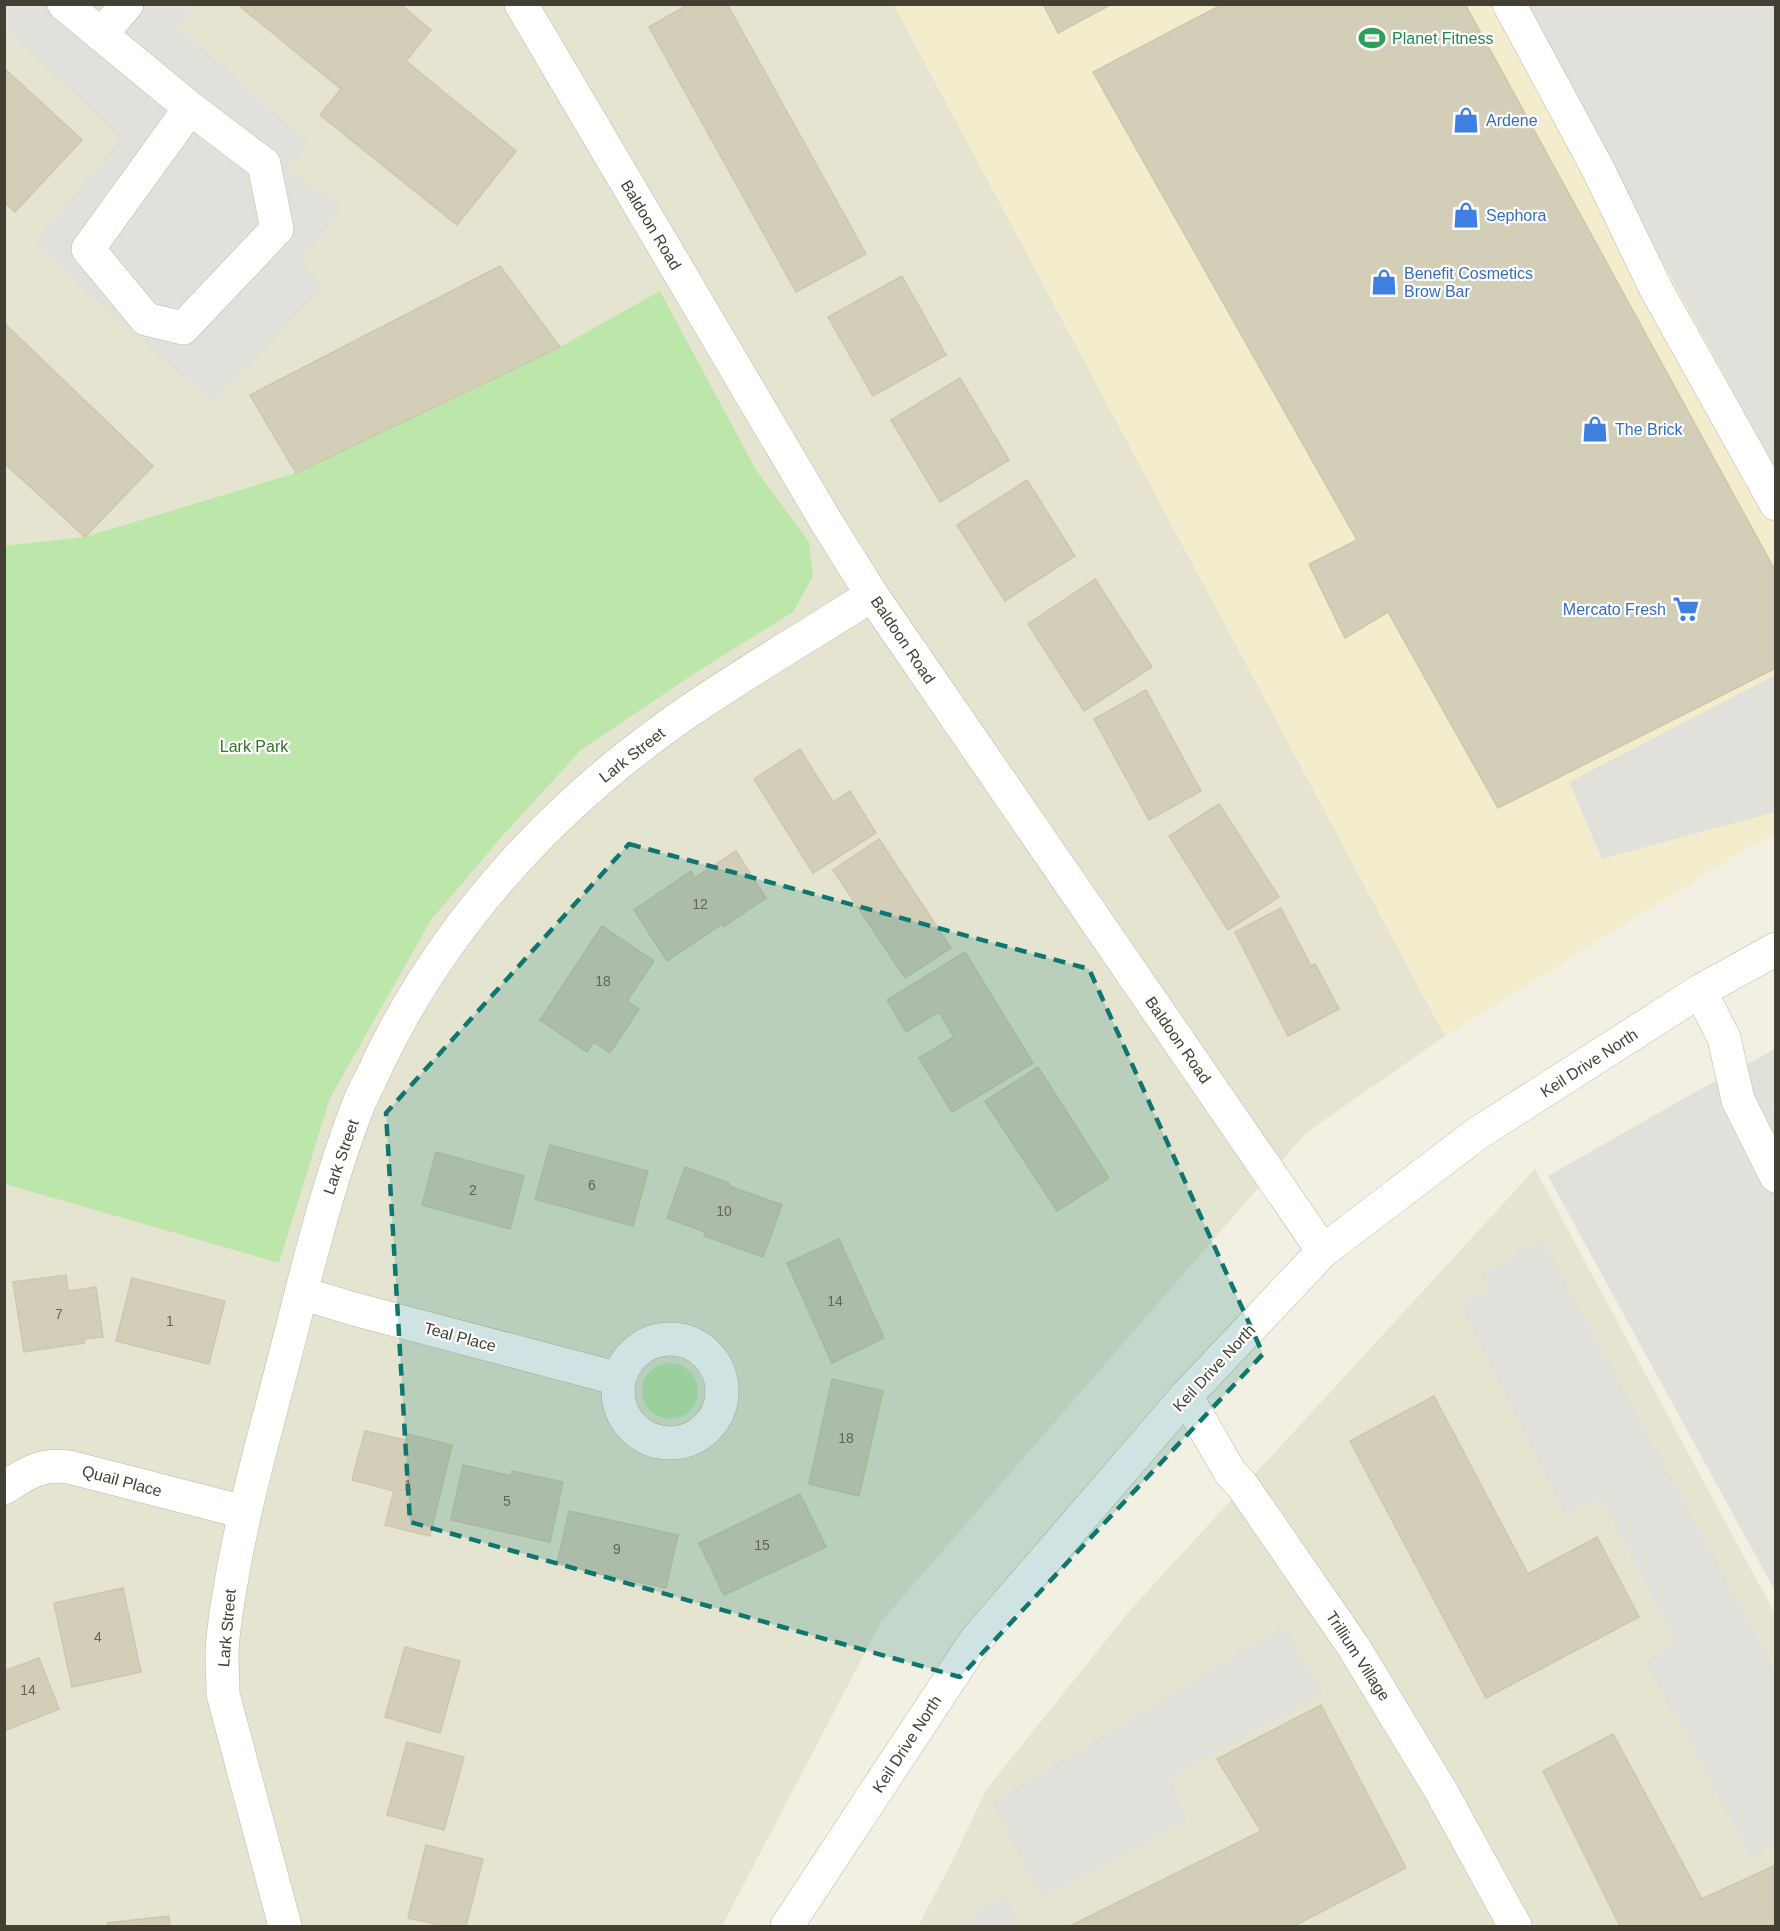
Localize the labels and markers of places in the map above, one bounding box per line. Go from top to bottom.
sports icon: Planet Fitness [1357,23,1387,53]
place label: Planet Fitness [1392,30,1493,47]
shop icon: Ardene [1451,105,1481,135]
place label: Ardene [1486,112,1538,129]
shop icon: Sephora [1451,200,1481,230]
place label: Sephora [1486,207,1547,224]
place label: Benefit Cosmetics Brow Bar [1404,265,1533,300]
shop icon: Benefit Cosmetics Brow Bar [1369,267,1399,297]
shop icon: The Brick [1580,414,1610,444]
place label: The Brick [1615,421,1684,438]
supermarket icon: Mercato Fresh [1671,594,1701,624]
place label: Mercato Fresh [1563,601,1666,618]

